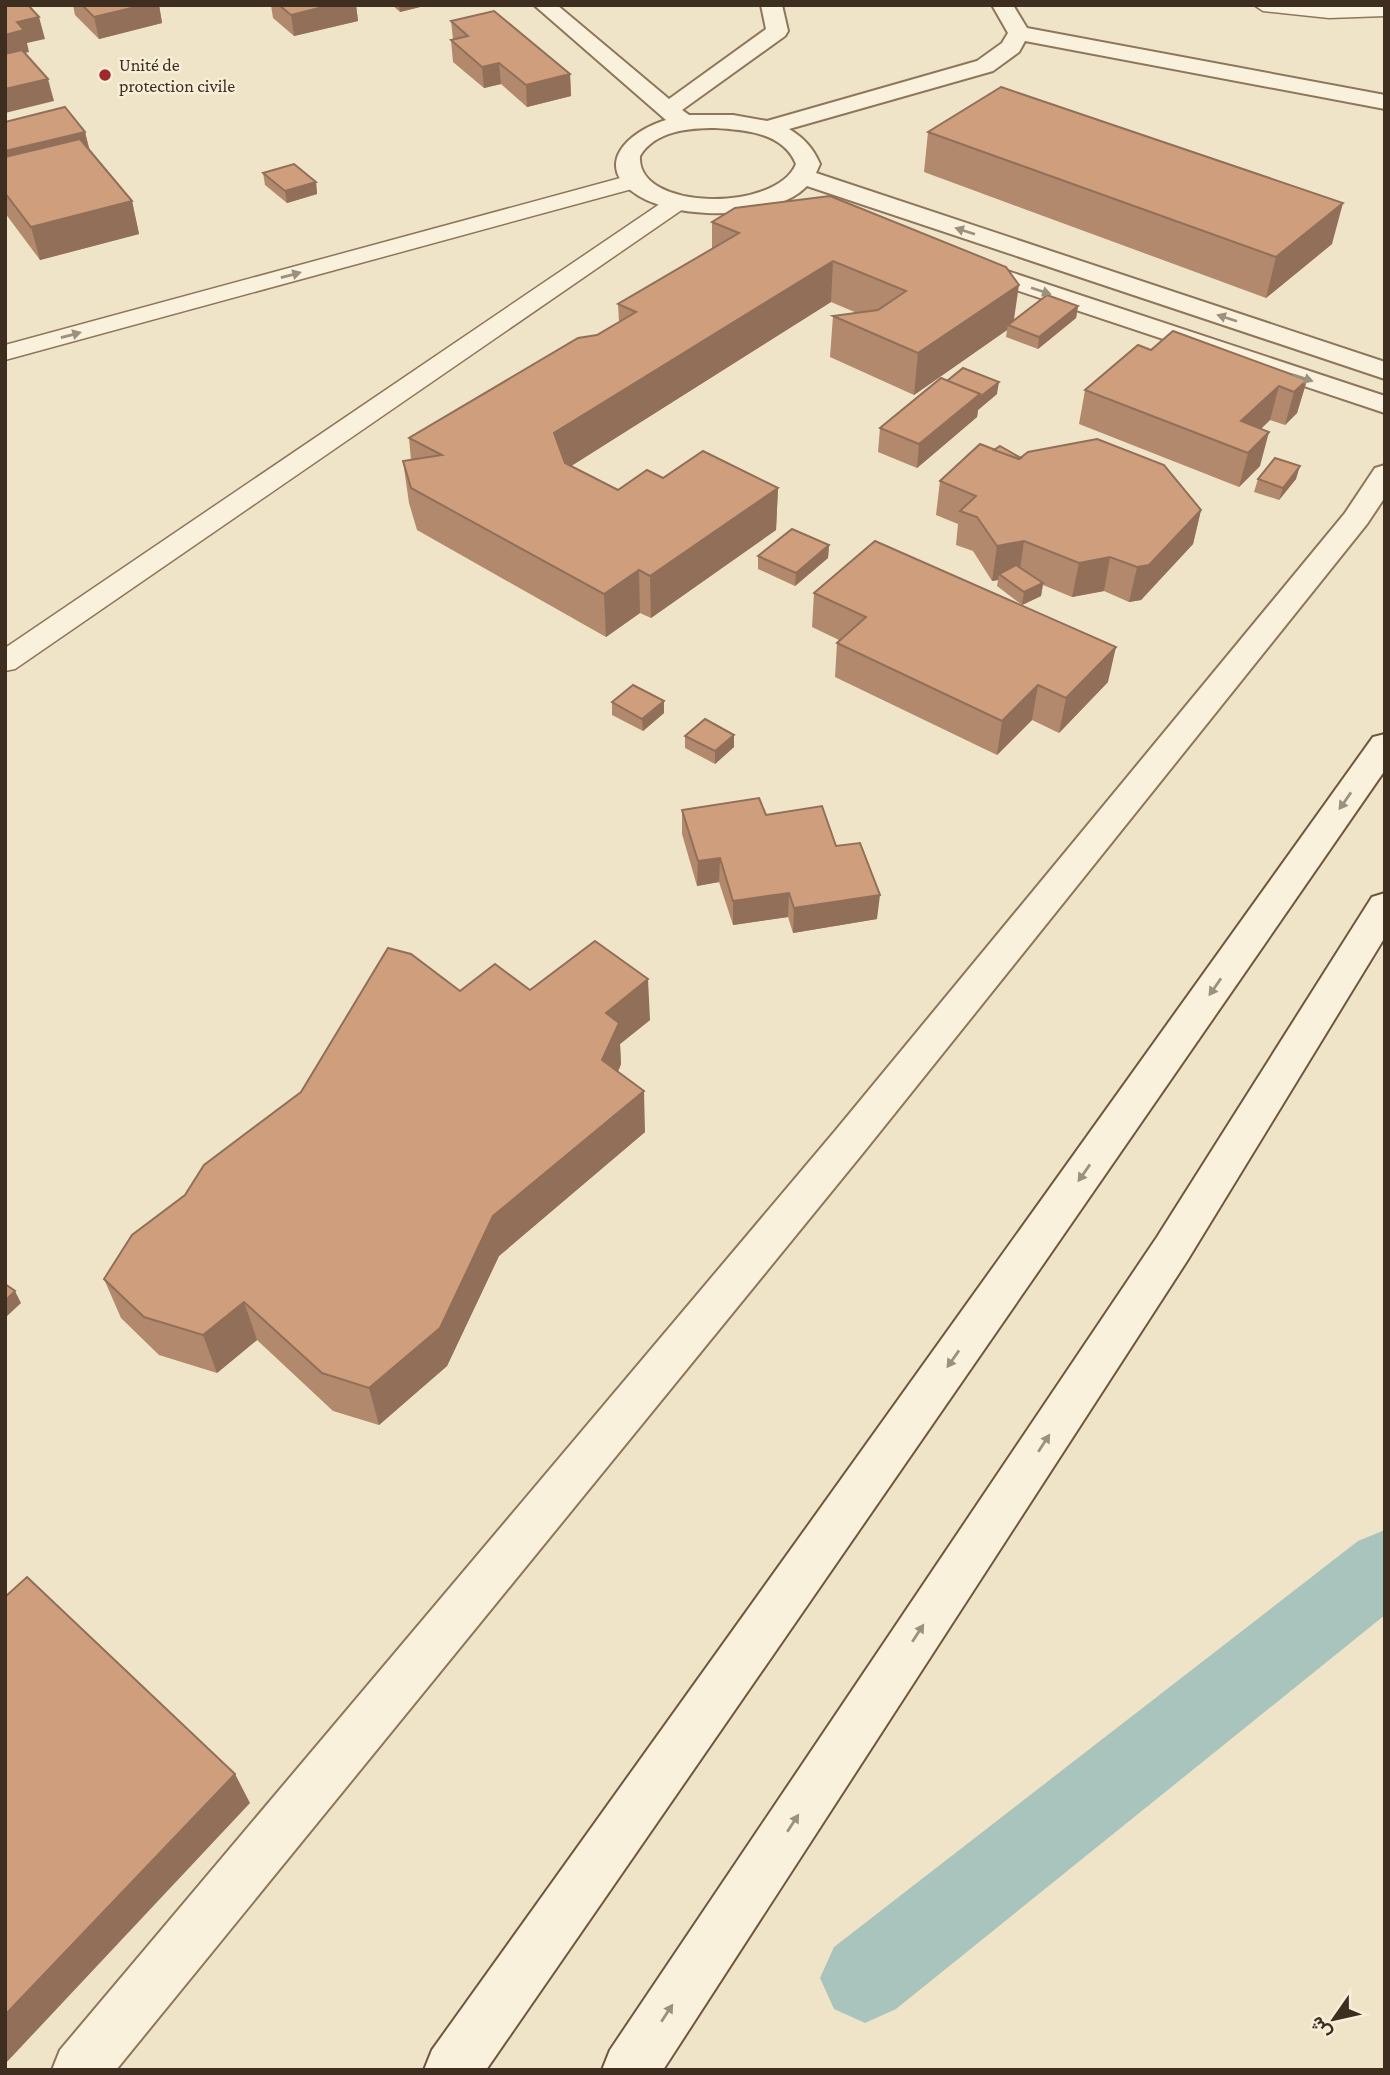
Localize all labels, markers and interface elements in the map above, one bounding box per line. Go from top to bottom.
place label: Unité de protection civile [119,55,235,96]
marker: Unité de protection civile [97,67,113,83]
one-way arrow [954,225,975,236]
one-way arrow [280,269,302,280]
one-way arrow [1030,286,1051,296]
one-way arrow [1216,312,1237,323]
one-way arrow [60,329,82,340]
one-way arrow [1293,373,1314,384]
one-way arrow [1339,792,1353,810]
one-way arrow [1208,978,1222,996]
one-way arrow [1077,1164,1091,1182]
one-way arrow [946,1350,960,1368]
one-way arrow [1037,1434,1050,1453]
one-way arrow [911,1624,925,1642]
one-way arrow [786,1813,799,1833]
north arrow [1299,1984,1369,2054]
one-way arrow [661,2003,674,2023]
text: ش [1305,2012,1336,2044]

